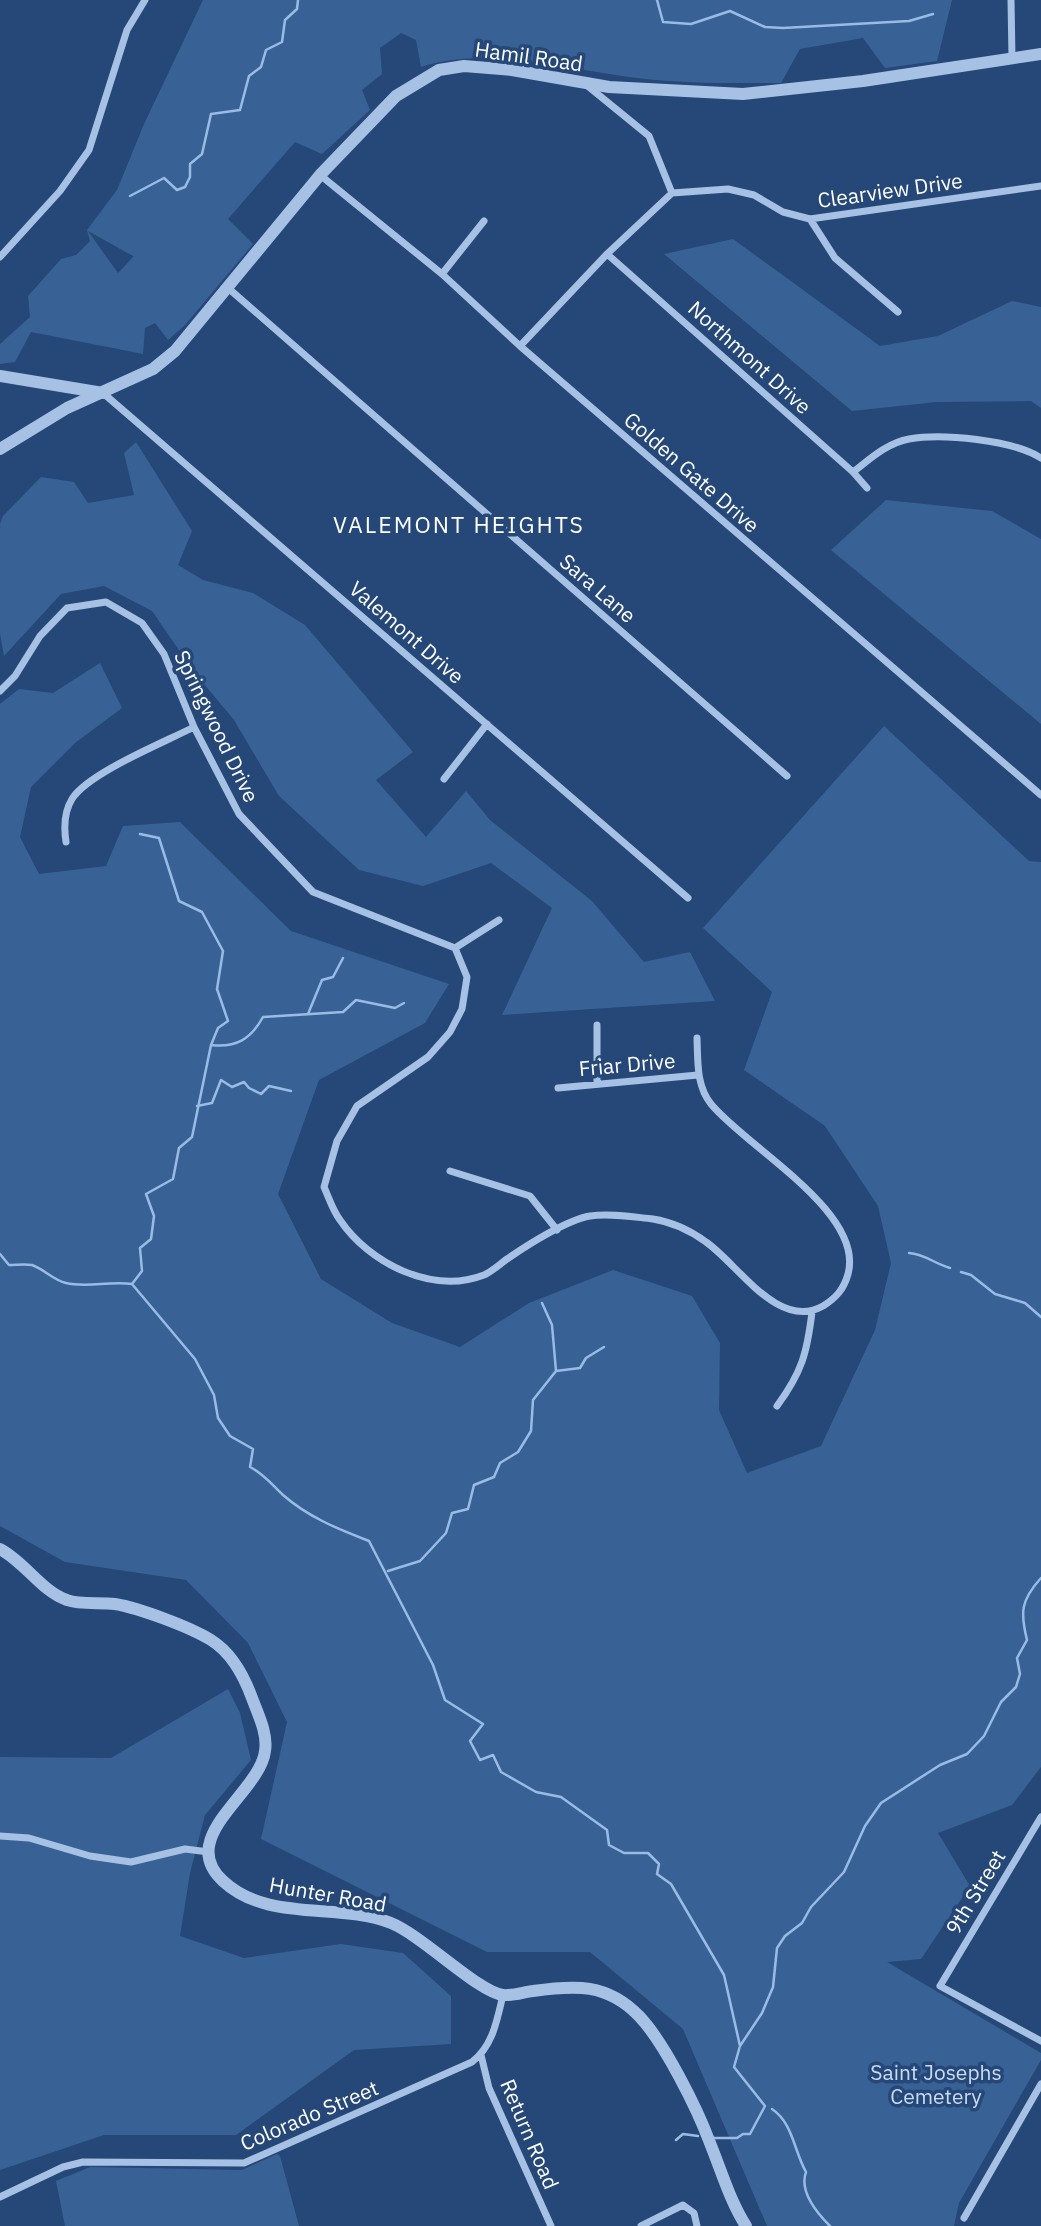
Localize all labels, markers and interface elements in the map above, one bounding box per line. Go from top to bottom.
street label: Hamil Road [473,35,585,77]
street label: Clearview Drive [816,166,964,214]
street label: Northmont Drive [682,294,818,420]
street label: Golden Gate Drive [618,405,766,539]
district label: VALEMONT HEIGHTS [333,509,585,539]
street label: Sara Lane [554,547,642,629]
street label: Valemont Drive [344,574,470,690]
street label: Springwood Drive [168,645,266,807]
street label: Friar Drive [578,1046,676,1082]
street label: 9th Street [939,1844,1011,1940]
street label: Hunter Road [267,1870,389,1918]
park label: Saint Josephs Cemetery [870,2058,1002,2110]
street label: Colorado Street [236,2073,382,2157]
street label: Return Road [494,2075,566,2193]

